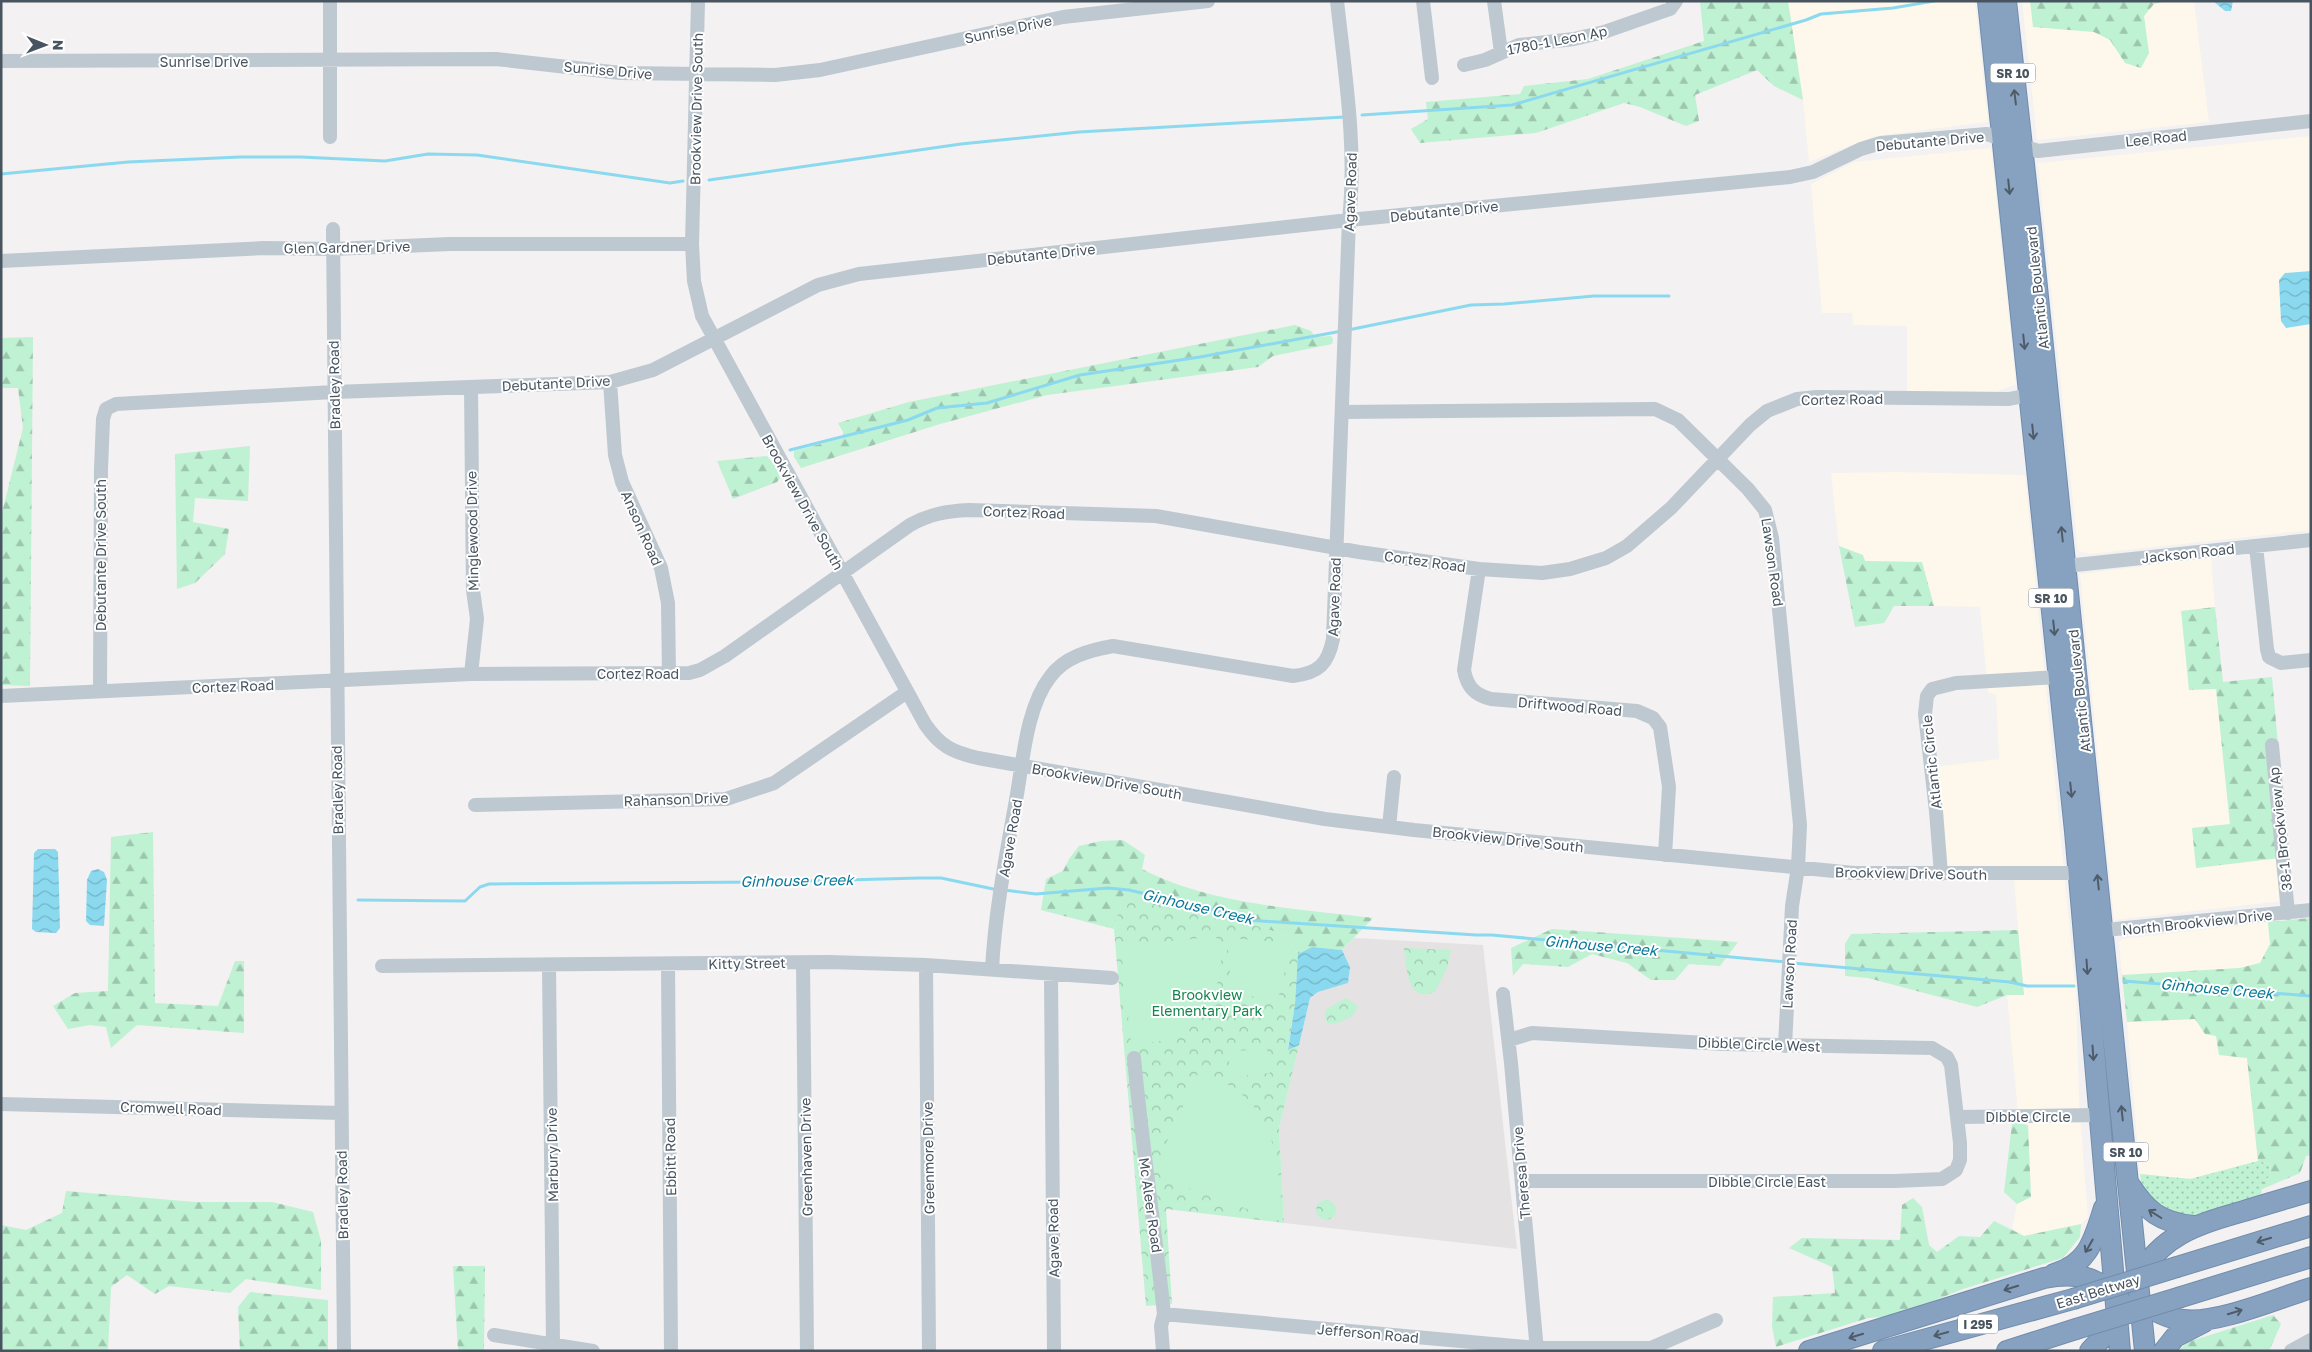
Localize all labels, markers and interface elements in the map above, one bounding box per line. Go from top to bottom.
street label: Sunrise Drive [963,11,1053,47]
north arrow [20,20,70,70]
street label: 1780-1 Leon Ap [1506,22,1608,58]
street label: Brookview Drive South [686,33,706,185]
text: N [50,40,67,51]
street label: Sunrise Drive [160,53,248,70]
street label: Sunrise Drive [563,58,653,82]
road number: SR 10 [1990,64,2036,82]
one-way arrow [2010,89,2020,105]
street label: Lee Road [2124,126,2188,150]
street label: Debutante Drive [1875,128,1985,154]
street label: Agave Road [1340,152,1360,232]
one-way arrow [2004,179,2013,195]
street label: Debutante Drive [1389,197,1499,225]
street label: Atlantic Boulevard [2022,226,2052,350]
street label: Glen Gardner Drive [284,237,410,257]
street label: Debutante Drive [986,240,1096,268]
one-way arrow [2019,334,2029,350]
street label: Bradley Road [325,340,343,430]
street label: Debutante Drive [501,372,611,394]
street label: Cortez Road [1801,390,1883,408]
one-way arrow [2028,423,2038,439]
street label: Brookview Drive South [759,431,847,573]
street label: Minglewood Drive [462,471,482,591]
street label: Debutante Drive South [92,479,109,631]
street label: Anson Road [618,488,666,568]
street label: Cortez Road [983,502,1065,522]
street label: Lawson Road [1758,517,1788,607]
one-way arrow [2058,526,2067,542]
street label: Jackson Road [2141,540,2235,566]
street label: Cortez Road [1383,547,1467,575]
street label: Agave Road [1324,557,1344,637]
road number: SR 10 [2028,588,2074,608]
one-way arrow [2049,620,2059,636]
street label: Atlantic Boulevard [2064,629,2094,753]
street label: Cortez Road [597,665,679,682]
street label: Cortez Road [192,676,274,696]
street label: Driftwood Road [1517,693,1623,719]
street label: Atlantic Circle [1918,714,1944,810]
street label: Bradley Road [328,745,346,835]
street label: Brookview Drive South [1031,759,1183,803]
street label: 38-1 Brookview Ap [2265,766,2295,892]
one-way arrow [2066,781,2076,797]
street label: Rahanson Drive [623,789,729,809]
street label: Agave Road [995,798,1025,878]
street label: Brookview Drive South [1431,823,1585,855]
street label: Brookview Drive South [1835,863,1987,883]
water label: Ginhouse Creek [740,870,855,890]
one-way arrow [2093,874,2103,890]
water label: Ginhouse Creek [1141,884,1257,928]
street label: North Brookview Drive [2121,906,2273,938]
street label: Lawson Road [1778,919,1800,1009]
water label: Ginhouse Creek [1544,931,1660,959]
street label: Kitty Street [708,954,786,972]
one-way arrow [2082,959,2092,975]
water label: Ginhouse Creek [2160,974,2276,1002]
park label: Brookview Elementary Park [1151,986,1263,1019]
street label: Dibble Circle West [1697,1033,1821,1055]
one-way arrow [2089,1044,2098,1060]
street label: Greenhaven Drive [796,1097,816,1217]
street label: Cromwell Road [120,1098,222,1118]
street label: Greenmore Drive [919,1102,937,1214]
one-way arrow [2117,1106,2127,1122]
street label: Marbury Drive [543,1108,561,1202]
street label: Dibble Circle [1985,1108,2071,1125]
street label: Ebbitt Road [661,1118,679,1196]
street label: Theresa Drive [1509,1126,1533,1220]
road number: SR 10 [2104,1142,2148,1162]
street label: Bradley Road [333,1150,351,1240]
street label: Mc Aleer Road [1136,1156,1166,1254]
street label: Dibble Circle East [1708,1173,1826,1190]
street label: Agave Road [1044,1198,1062,1278]
one-way arrow [2149,1209,2163,1219]
one-way arrow [2257,1235,2273,1245]
one-way arrow [2084,1239,2094,1253]
street label: East Beltway [2054,1270,2142,1312]
one-way arrow [2003,1284,2019,1293]
one-way arrow [2227,1306,2243,1316]
road number: I 295 [1958,1315,1998,1334]
street label: Jefferson Road [1317,1320,1419,1346]
one-way arrow [1934,1330,1950,1339]
one-way arrow [1848,1332,1864,1342]

